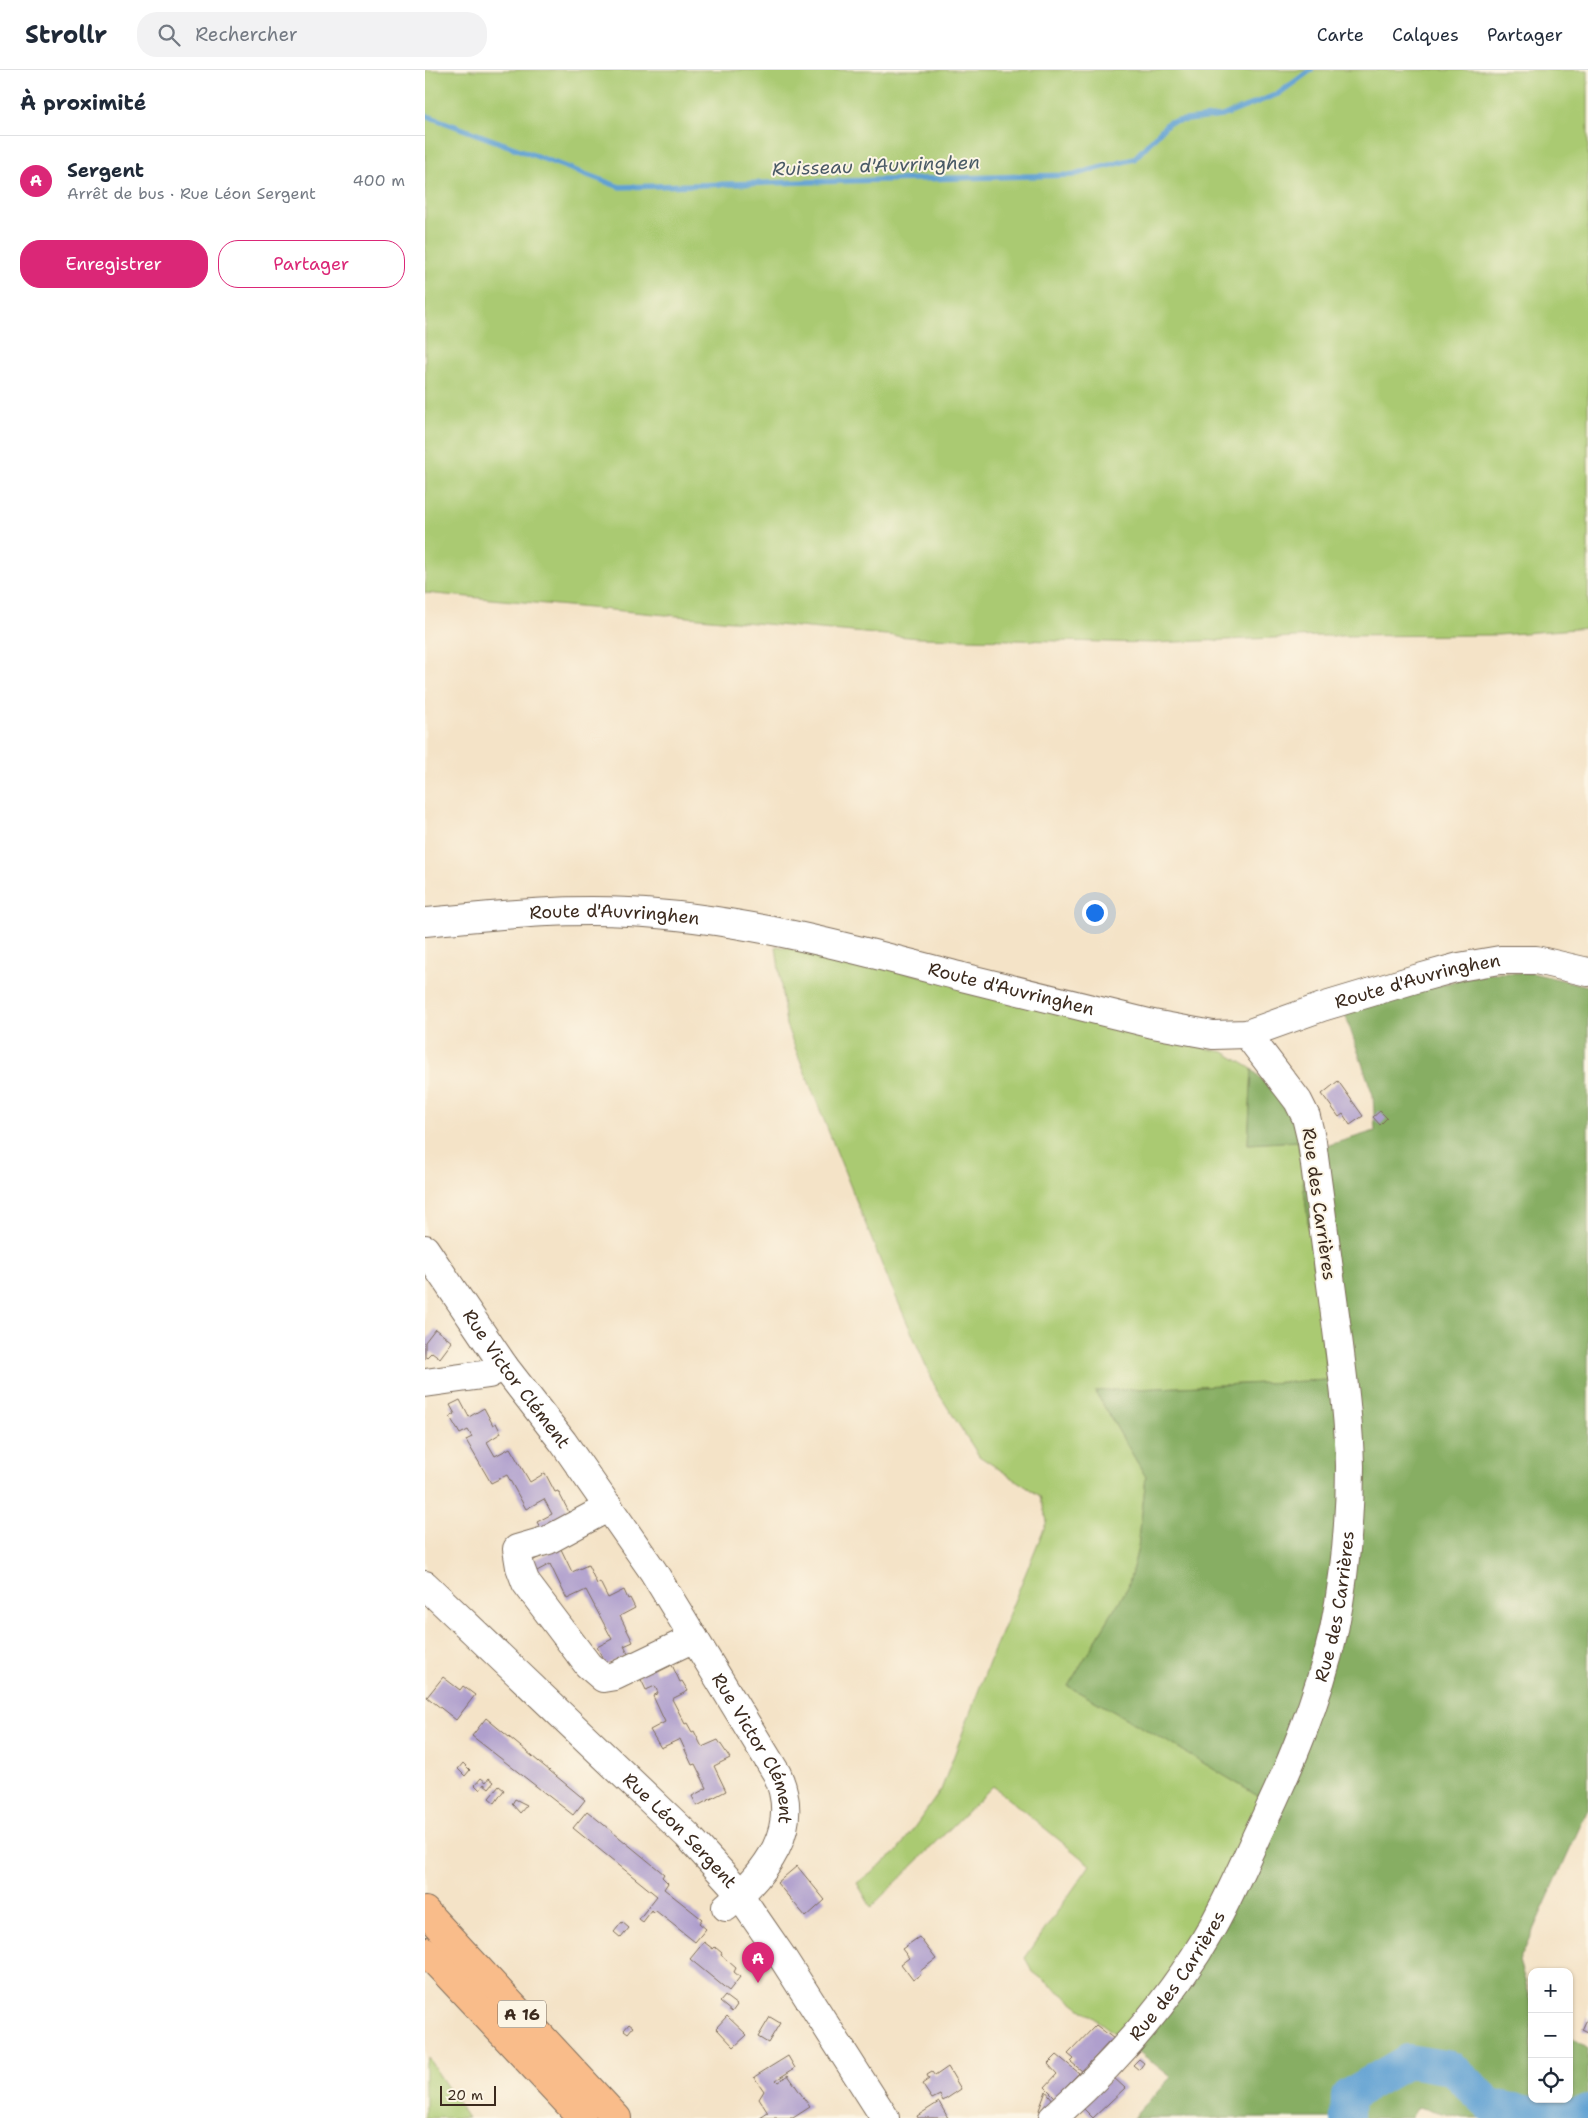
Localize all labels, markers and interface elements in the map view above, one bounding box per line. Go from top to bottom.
search box [137,12,487,57]
text: Strollr [25,19,107,51]
icon: search [155,21,183,49]
text: Rechercher [195,22,298,47]
text: Carte [1317,23,1364,47]
text: Calques [1392,23,1459,47]
text: Partager [1487,23,1563,47]
text: À proximité [20,89,146,117]
water label: Ruisseau d'Auvringhen [772,149,980,182]
text: Sergent [67,158,144,183]
text: A [30,170,42,191]
text: 400 m [352,170,405,191]
text: Arrêt de bus · Rue Léon Sergent [67,183,316,204]
button: Enregistrer [20,240,208,288]
button: Partager [218,240,405,288]
street label: Route d'Auvringhen [529,899,701,931]
your location [1082,900,1108,926]
street label: Route d'Auvringhen [1332,948,1502,1014]
street label: Route d'Auvringhen [925,957,1097,1021]
street label: Rue des Carrières [1296,1126,1342,1282]
street label: Rue Victor Clément [457,1305,576,1453]
street label: Rue des Carrières [1309,1530,1360,1685]
street label: Rue Victor Clément [706,1669,797,1826]
street label: Rue Léon Sergent [617,1768,742,1894]
street label: Rue des Carrières [1124,1907,1231,2046]
pin: A [742,1942,774,1983]
map controls [1528,1968,1573,2103]
button: + [1528,1968,1573,2013]
road number: A 16 [498,2000,546,2028]
button: − [1528,2013,1573,2058]
button: locate [1528,2058,1573,2103]
scale bar [440,2083,496,2106]
text: 20 m [447,2086,483,2104]

